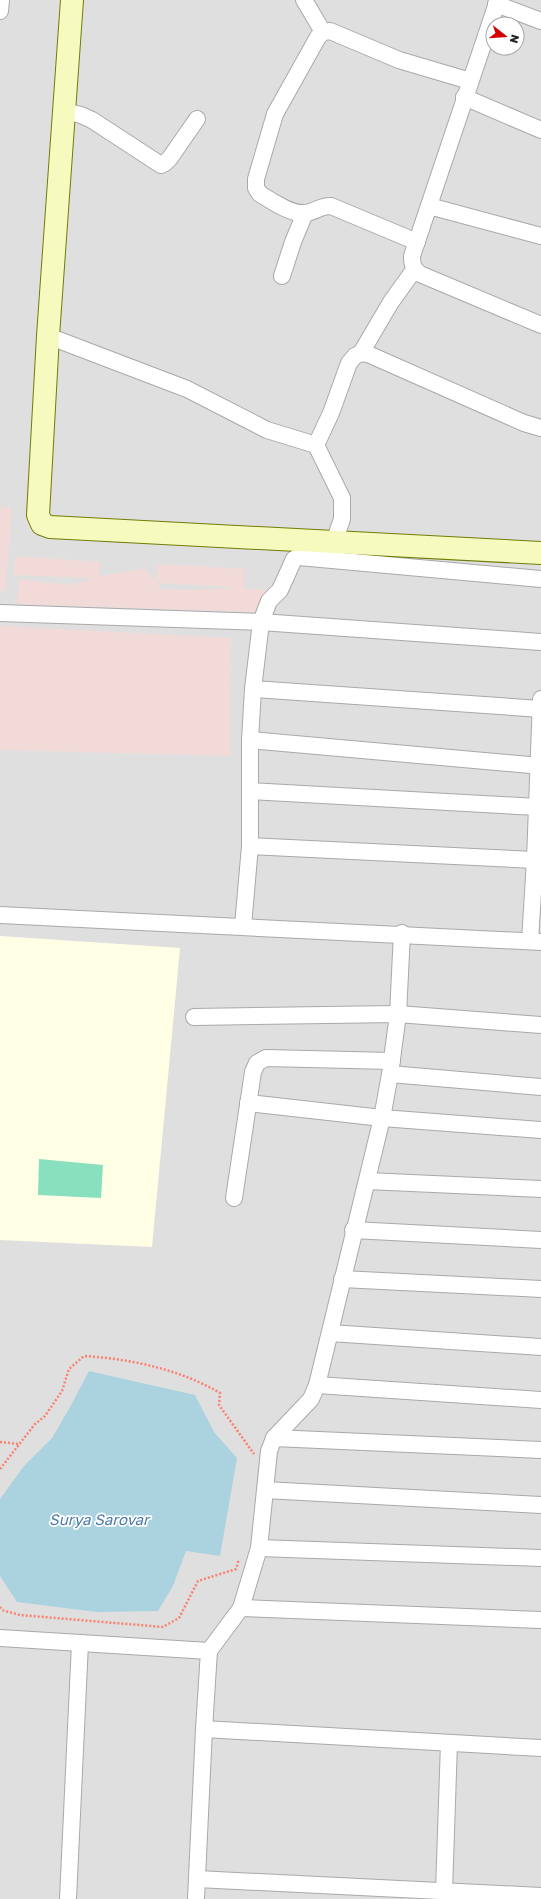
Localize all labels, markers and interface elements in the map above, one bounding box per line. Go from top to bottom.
north arrow [485,16,525,56]
text: N [508,33,522,45]
water label: Surya Sarovar [49,1510,151,1529]

